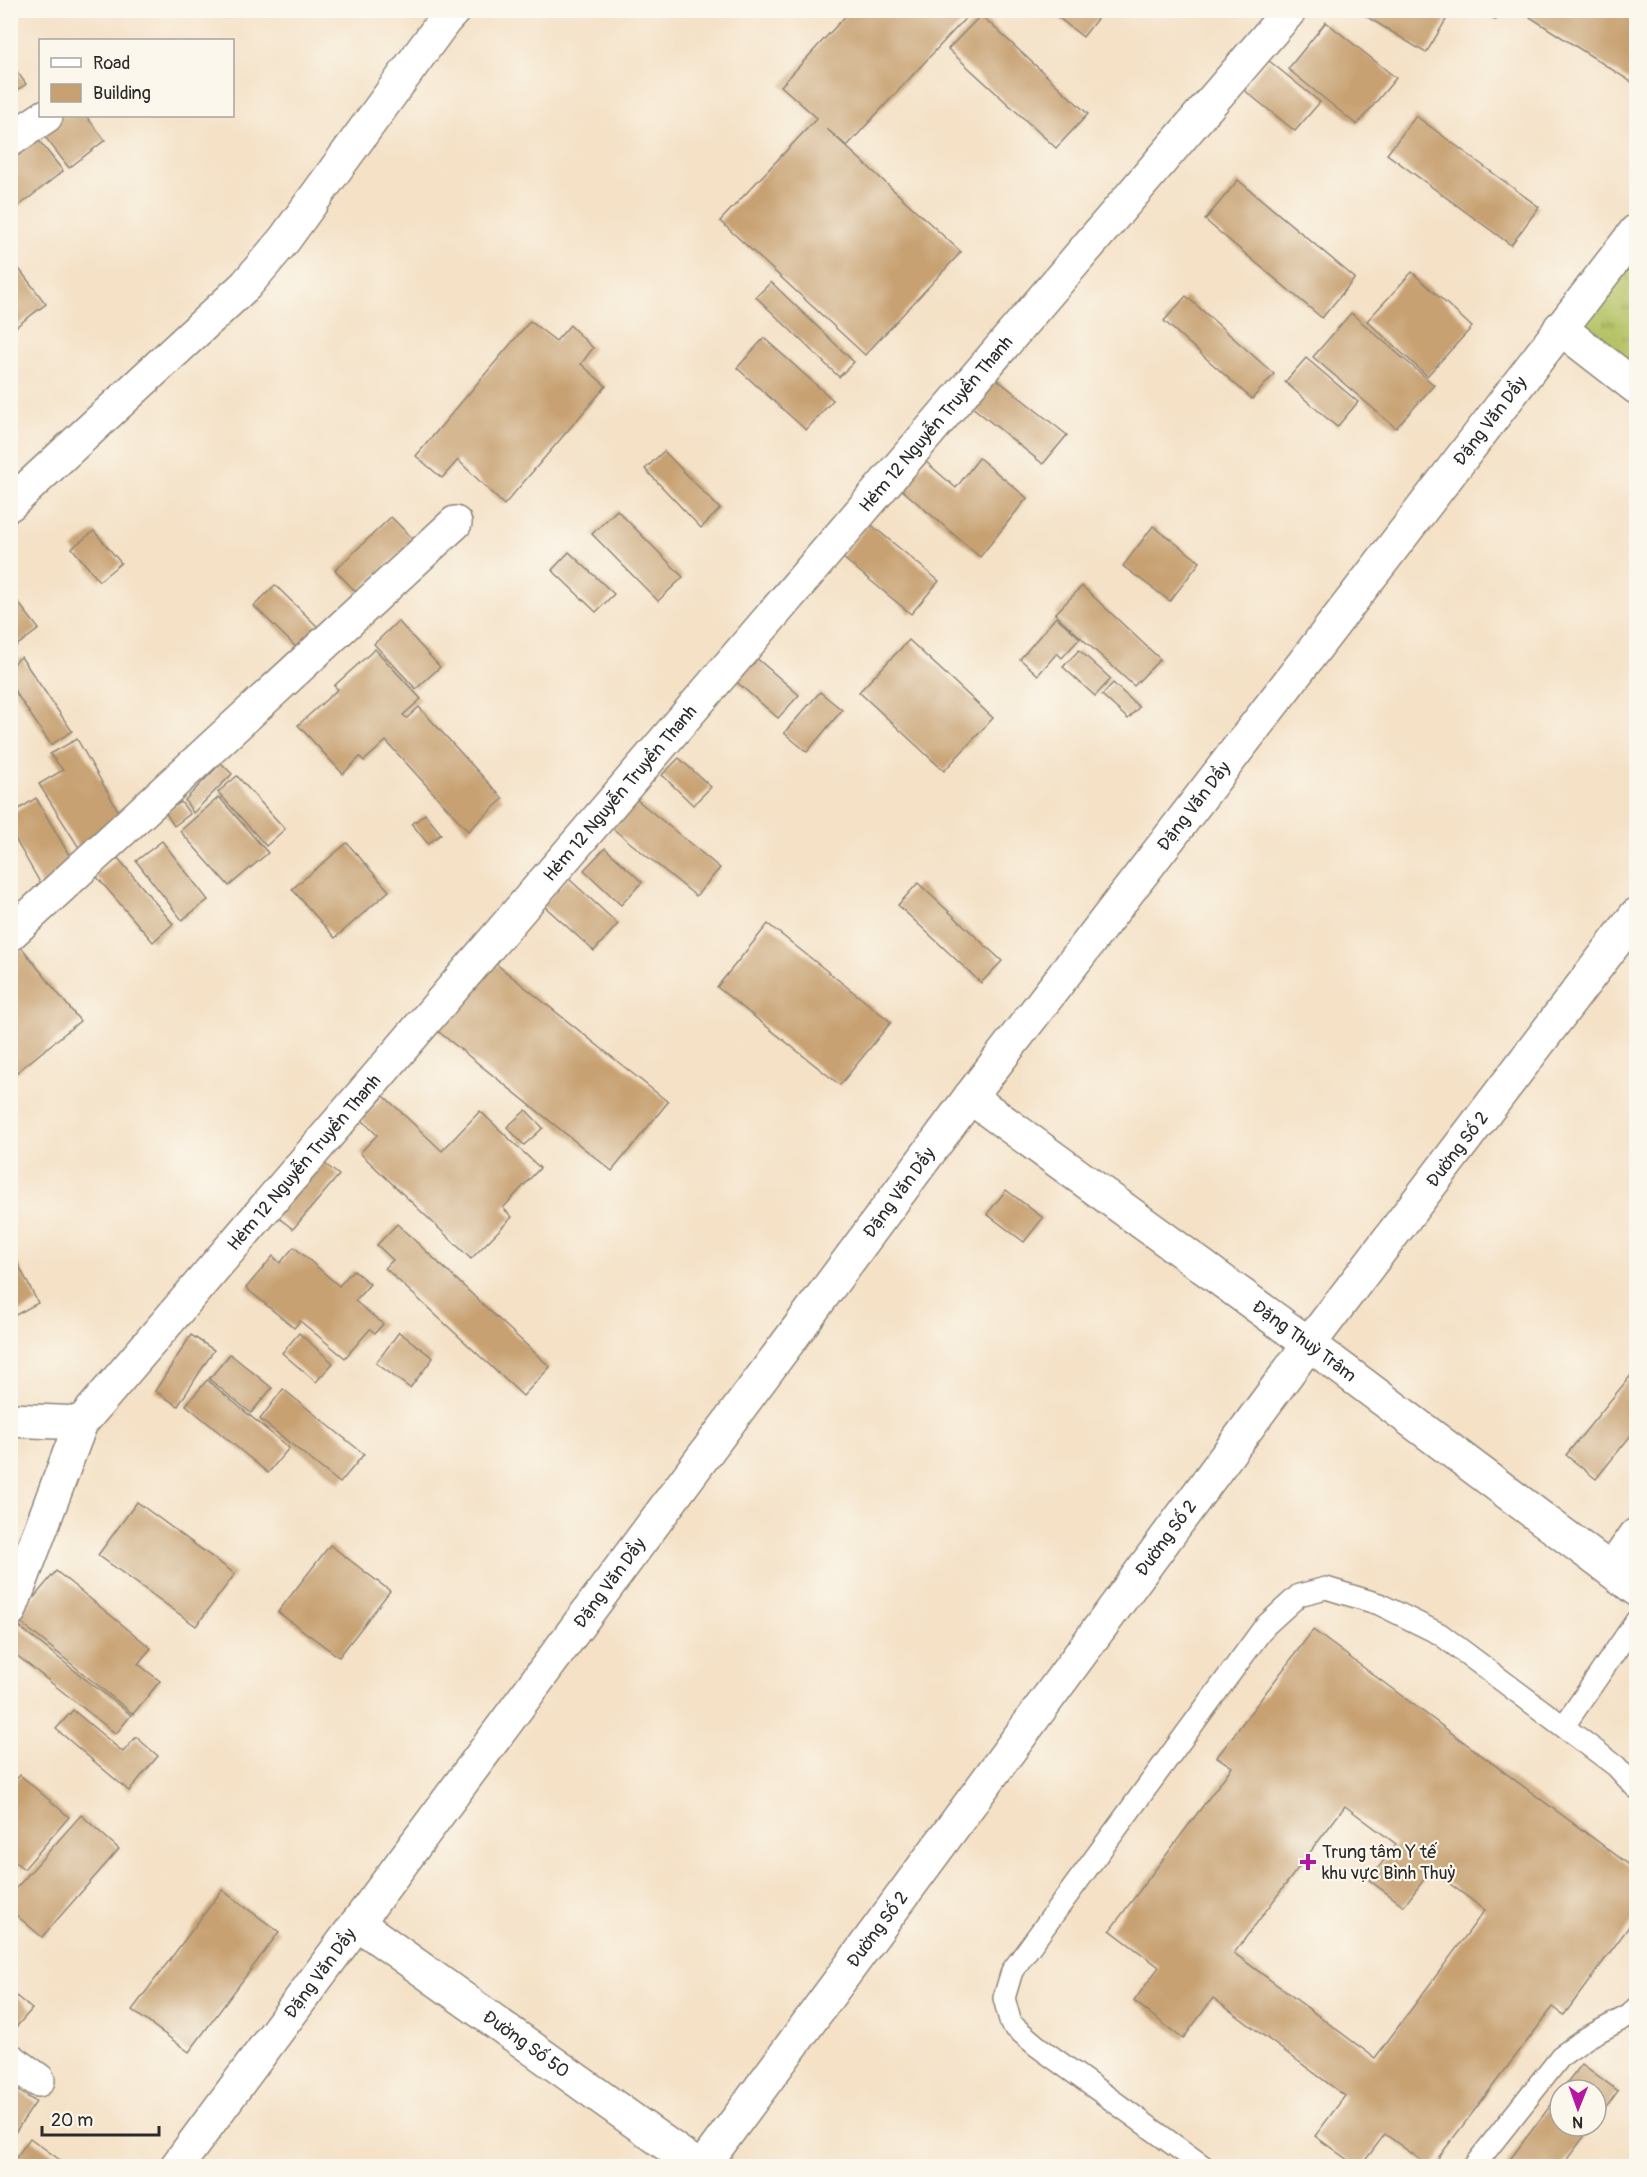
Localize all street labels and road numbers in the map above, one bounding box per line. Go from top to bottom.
street label: Hẻm 12 Nguyễn Truyền Thanh [854,331,1018,517]
street label: Đặng Văn Dầy [1448,371,1532,470]
street label: Hẻm 12 Nguyễn Truyền Thanh [538,700,702,886]
street label: Đặng Văn Dầy [1152,756,1236,856]
street label: Hẻm 12 Nguyễn Truyền Thanh [222,1070,386,1255]
street label: Đường Số 2 [1421,1107,1494,1192]
street label: Đặng Văn Dầy [858,1142,940,1242]
street label: Đặng Thuỳ Trâm [1248,1295,1361,1387]
street label: Đường Số 2 [1130,1495,1202,1581]
street label: Đặng Văn Dầy [568,1533,651,1633]
street label: Đường Số 2 [842,1887,913,1972]
street label: Đặng Văn Dầy [279,1923,361,2023]
street label: Đường Số 50 [478,2005,574,2083]

